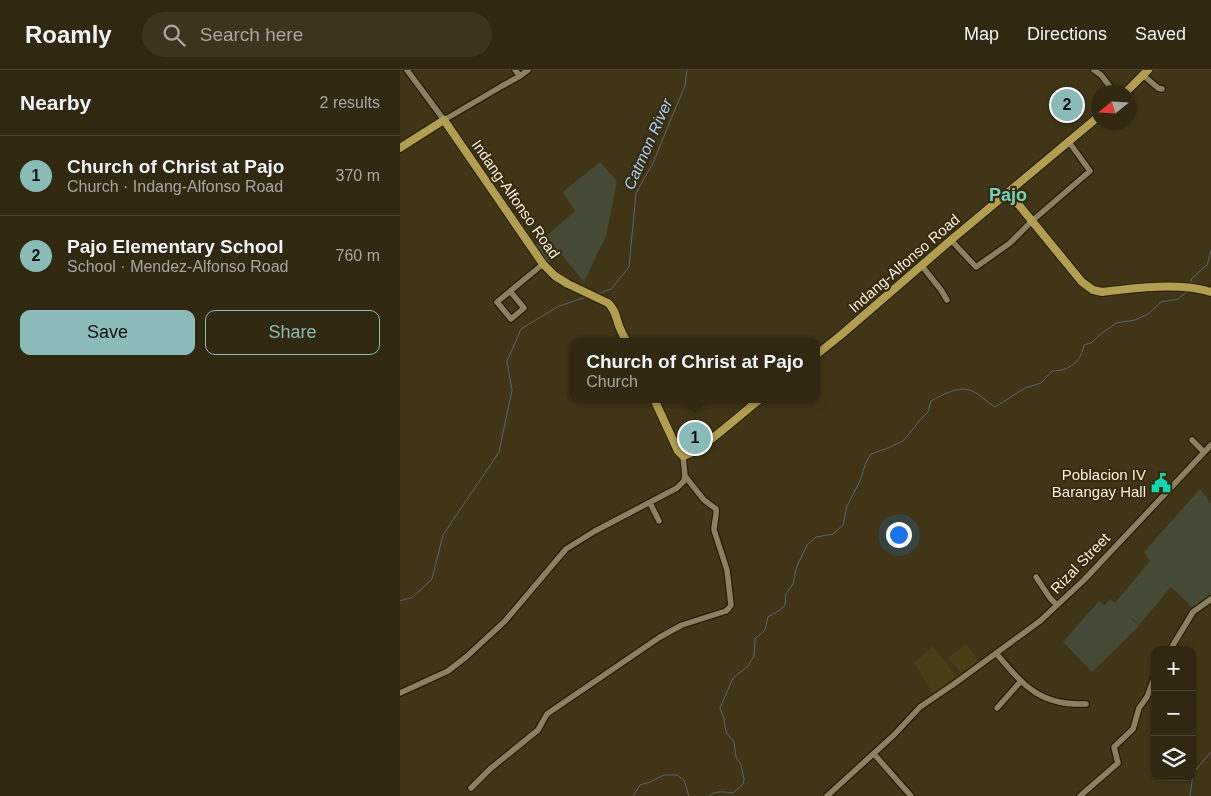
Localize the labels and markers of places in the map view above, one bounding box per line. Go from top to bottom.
pin: 2 [1051,86,1083,124]
pin: 1 [679,419,711,457]
place label: Poblacion IV Barangay Hall [1052,466,1146,500]
public building icon: Poblacion IV Barangay Hall [1150,472,1172,494]

